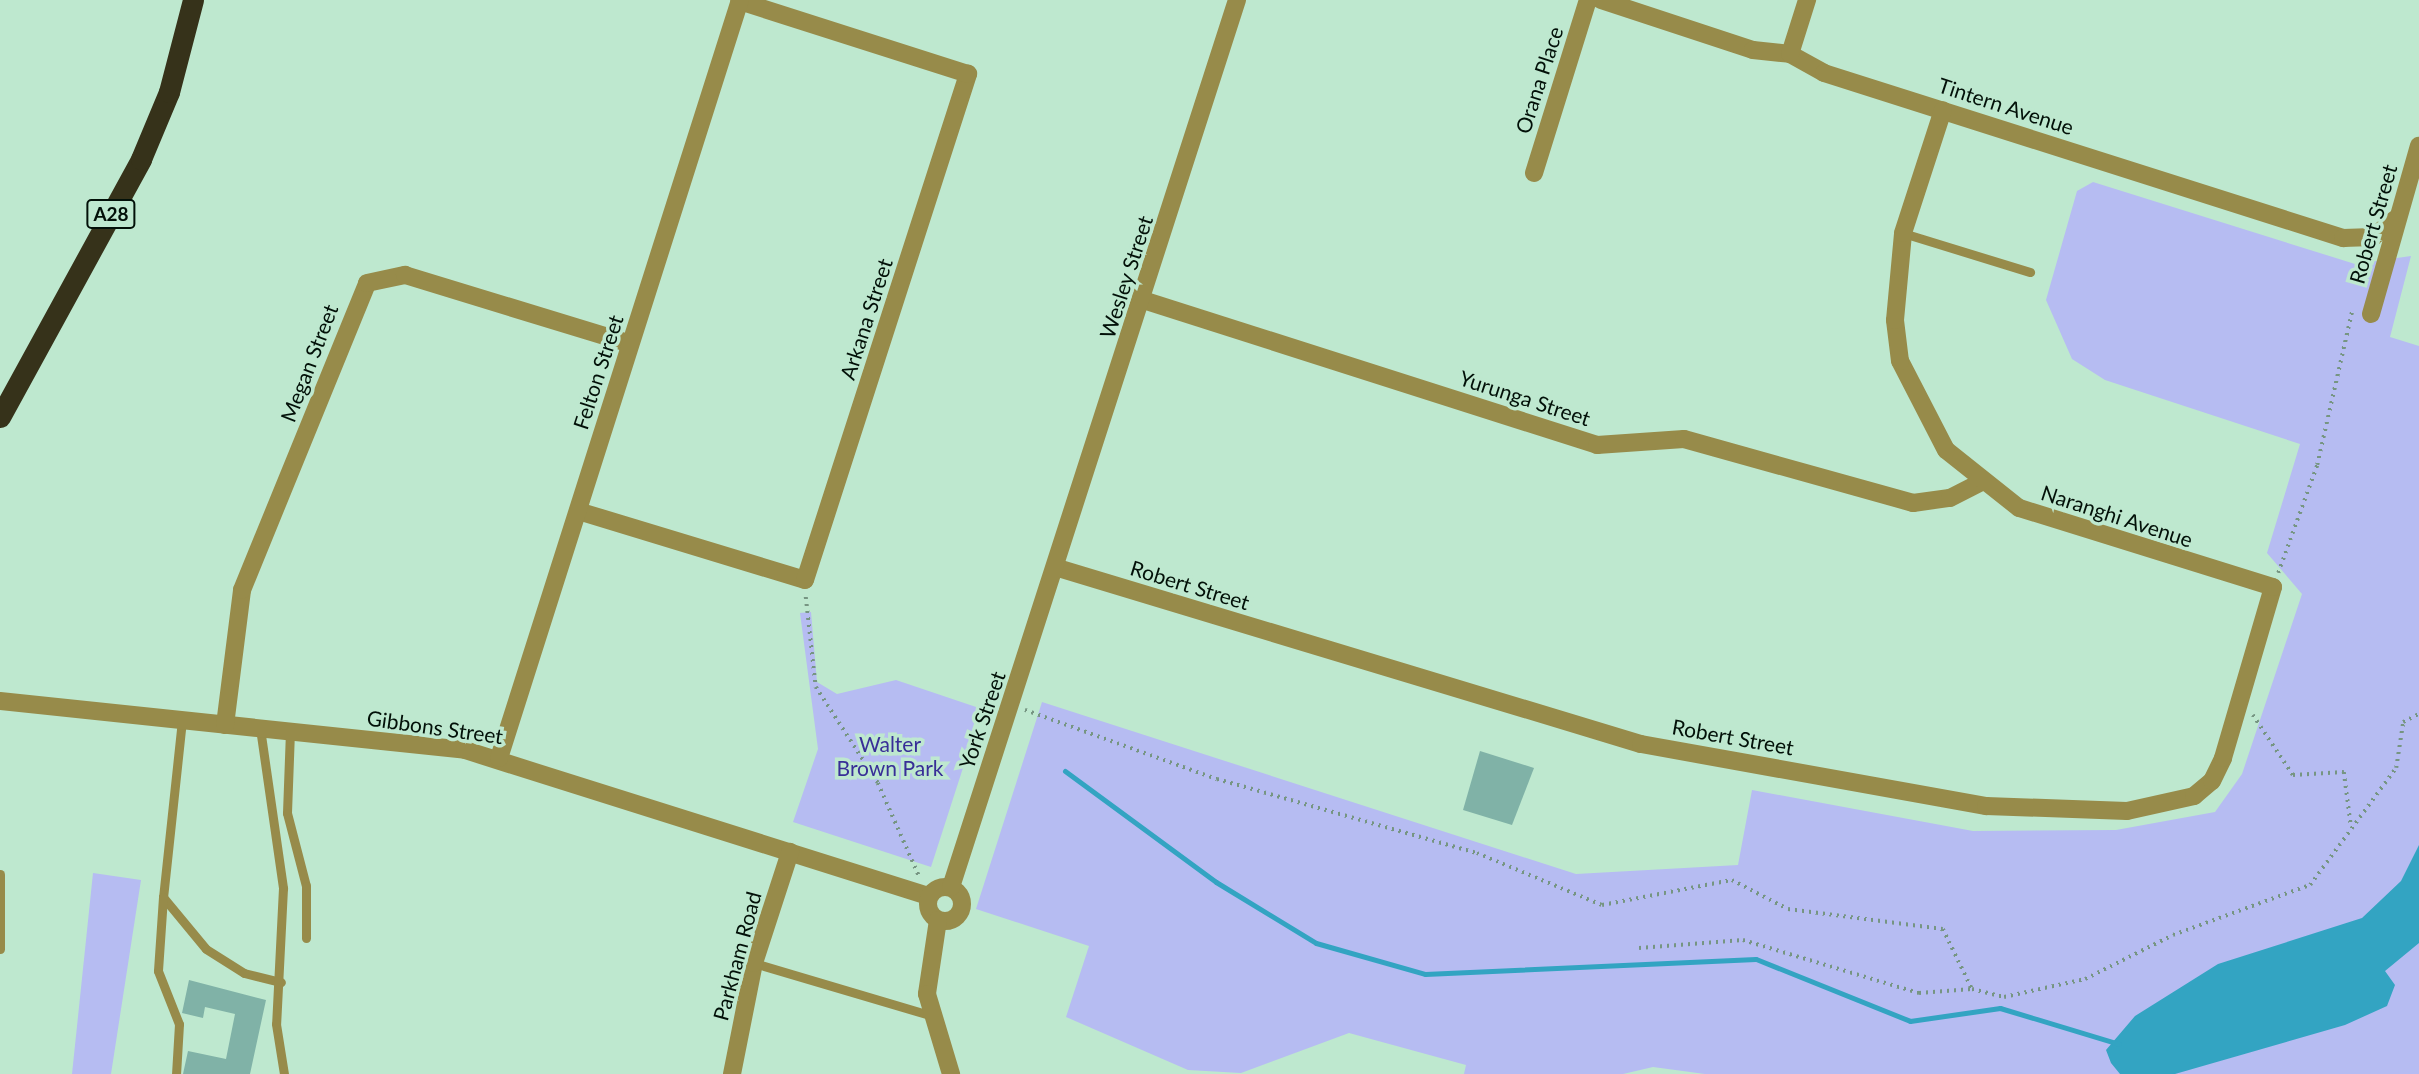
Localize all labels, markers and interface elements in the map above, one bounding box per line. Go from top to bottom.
street label: Orana Place [1510,23,1568,137]
street label: Tintern Avenue [1935,72,2077,140]
street label: Robert Street [2344,161,2402,287]
road number: A28 [85,198,137,230]
street label: Wesley Street [1094,212,1158,342]
street label: Arkana Street [835,255,897,383]
street label: Megan Street [275,301,343,425]
street label: Felton Street [568,312,628,432]
street label: Yurunga Street [1456,365,1594,431]
street label: Naranghi Avenue [2038,480,2196,552]
street label: Robert Street [1127,555,1253,615]
street label: York Street [954,668,1010,772]
street label: Gibbons Street [365,705,505,749]
street label: Robert Street [1670,714,1796,760]
park label: Walter Brown Park [837,731,943,781]
street label: Parkham Road [708,889,766,1023]

